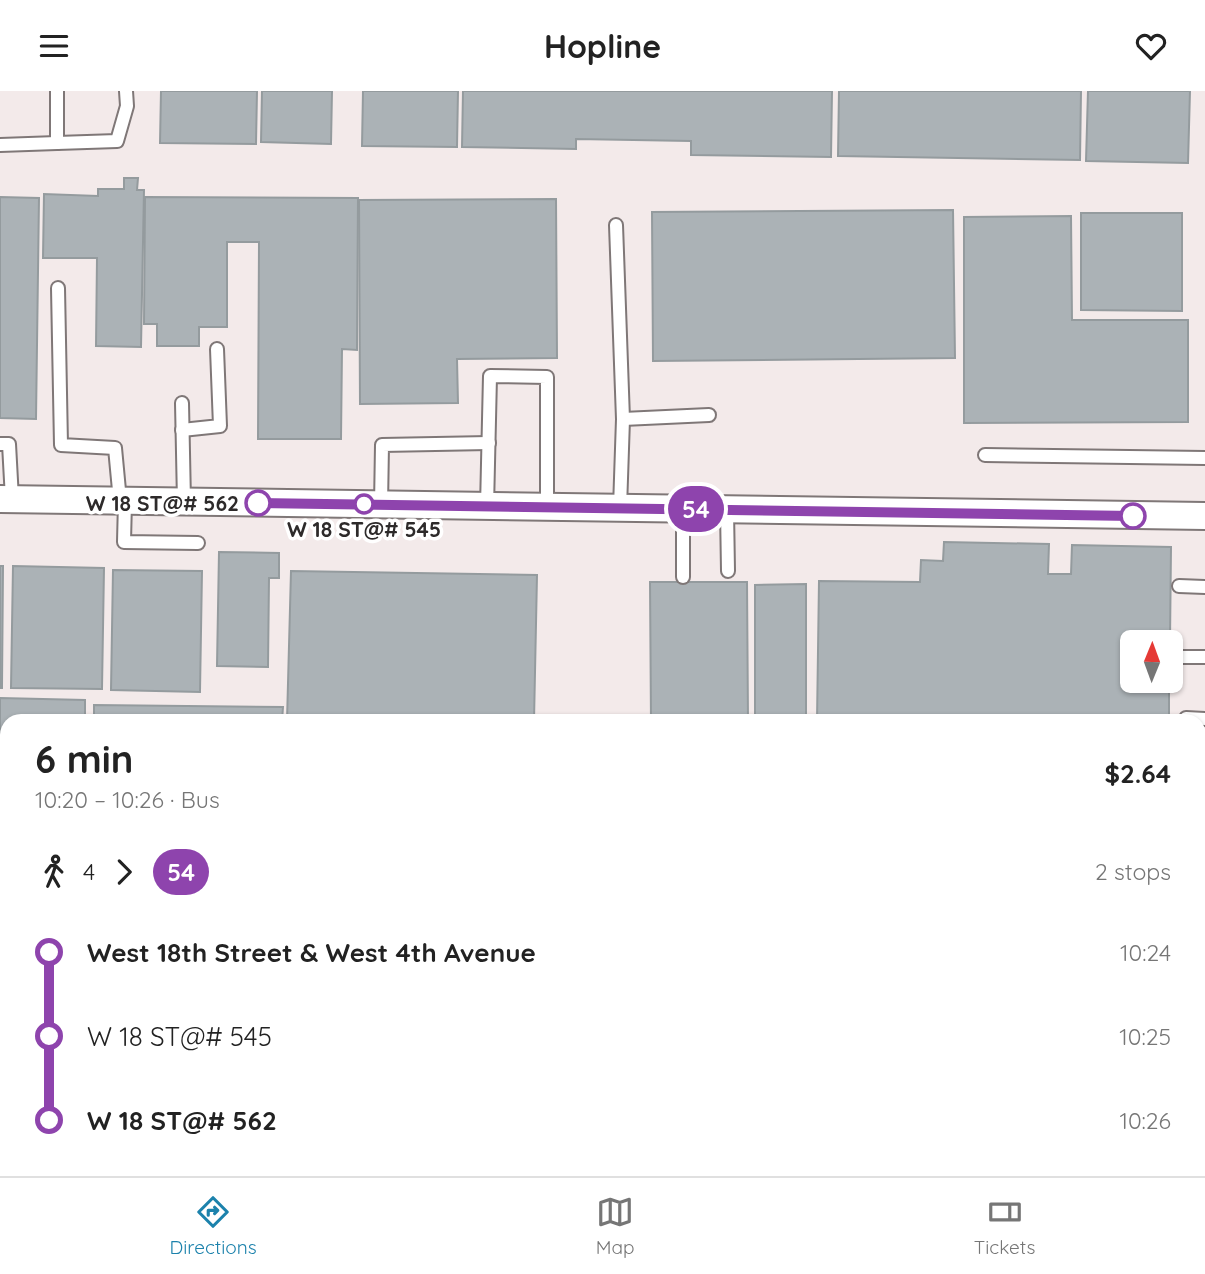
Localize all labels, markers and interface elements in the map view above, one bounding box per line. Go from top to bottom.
text: Hopline [544,26,661,66]
icon: menu [35,27,73,65]
icon: heart [1132,27,1170,65]
line badge: 54 [664,486,728,532]
place label: W 18 ST@# 562 [86,490,239,516]
marker: W 18 ST@# 562 [245,490,271,516]
marker: W 18 ST@# 545 [354,494,374,514]
text: 54 [682,494,710,524]
unlabelled marker [1120,503,1146,529]
place label: W 18 ST@# 545 [287,516,441,542]
north arrow [1120,630,1183,693]
map controls [1120,630,1183,693]
text: 6 min [35,735,133,783]
text: $2.64 [1105,757,1171,790]
text: 10:20 – 10:26 · Bus [35,785,220,814]
icon: walk [35,853,73,891]
icon: forward [105,853,143,891]
text: 4 [83,857,95,886]
text: 54 [167,857,195,887]
text: 2 stops [1095,857,1171,886]
text: West 18th Street & West 4th Avenue [87,936,536,969]
text: 10:24 [1120,938,1171,967]
text: W 18 ST@# 545 [87,1020,272,1053]
text: 10:25 [1119,1022,1171,1051]
text: W 18 ST@# 562 [87,1104,277,1137]
text: 10:26 [1119,1106,1171,1135]
tab: Directions [170,1193,257,1259]
tab: Map [596,1193,635,1259]
tab: Tickets [974,1193,1035,1259]

